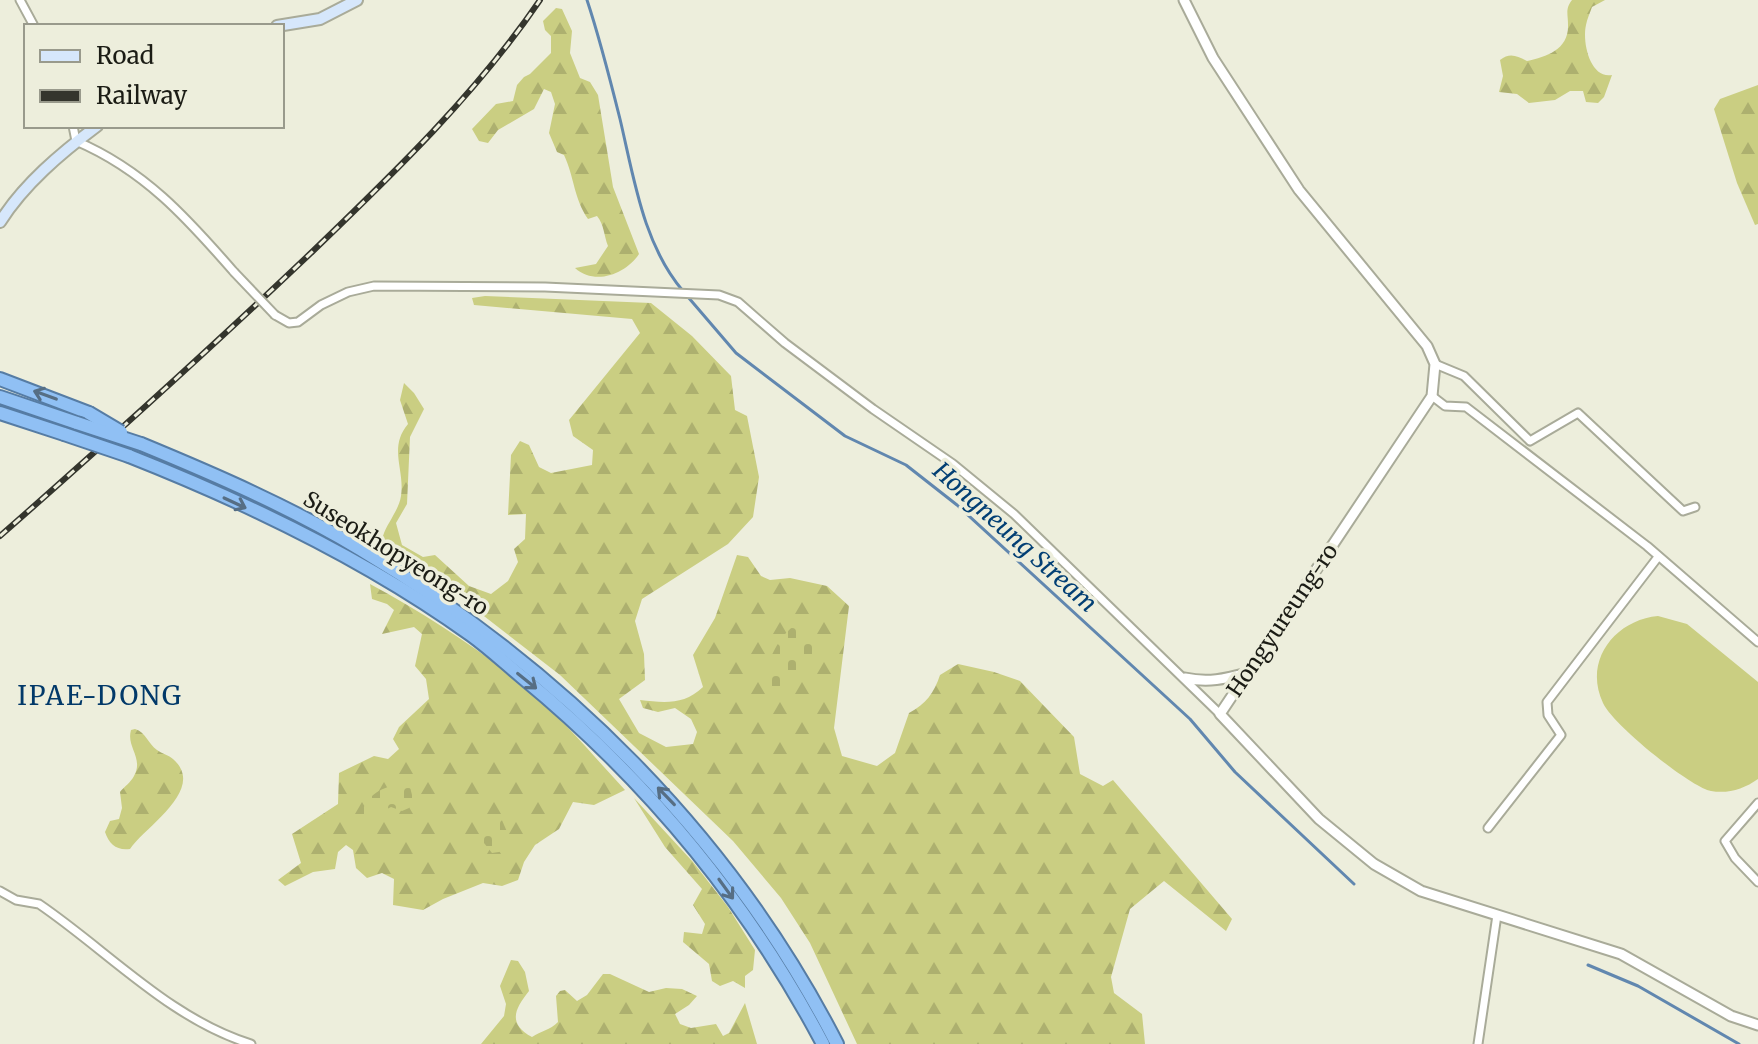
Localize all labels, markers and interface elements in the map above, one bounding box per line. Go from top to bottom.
legend [24,24,284,128]
text: Road [96,40,154,71]
text: Railway [96,80,187,111]
one-way arrow [33,387,58,401]
water label: Hongneung Stream [926,455,1103,619]
street label: Suseokhopyeong-ro [298,485,494,621]
one-way arrow [222,496,247,511]
street label: Hongyureung-ro [1220,538,1344,702]
one-way arrow [517,672,538,690]
district label: IPAE-DONG [17,679,183,712]
one-way arrow [657,787,676,806]
one-way arrow [717,878,734,899]

